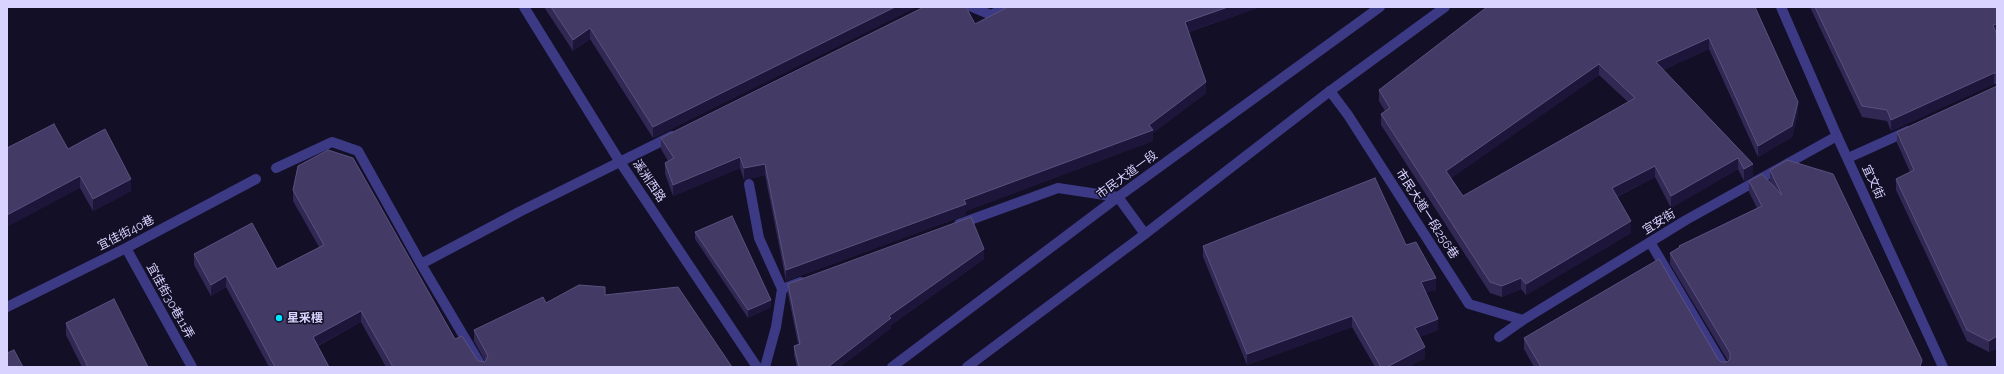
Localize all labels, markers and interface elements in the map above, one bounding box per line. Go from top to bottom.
street label: 市民大道一段 [1094,148,1160,202]
street label: 溪洲西路 [630,157,668,205]
street label: 宜文街 [1859,163,1887,201]
street label: 市民大道一段256巷 [1393,166,1461,262]
street label: 宜安街 [1640,206,1678,238]
street label: 宜佳街40巷 [95,213,157,253]
street label: 宜佳街30巷11弄 [143,261,197,341]
place label: 星釆樓 [287,311,323,325]
marker: 星釆樓 [274,313,284,323]

